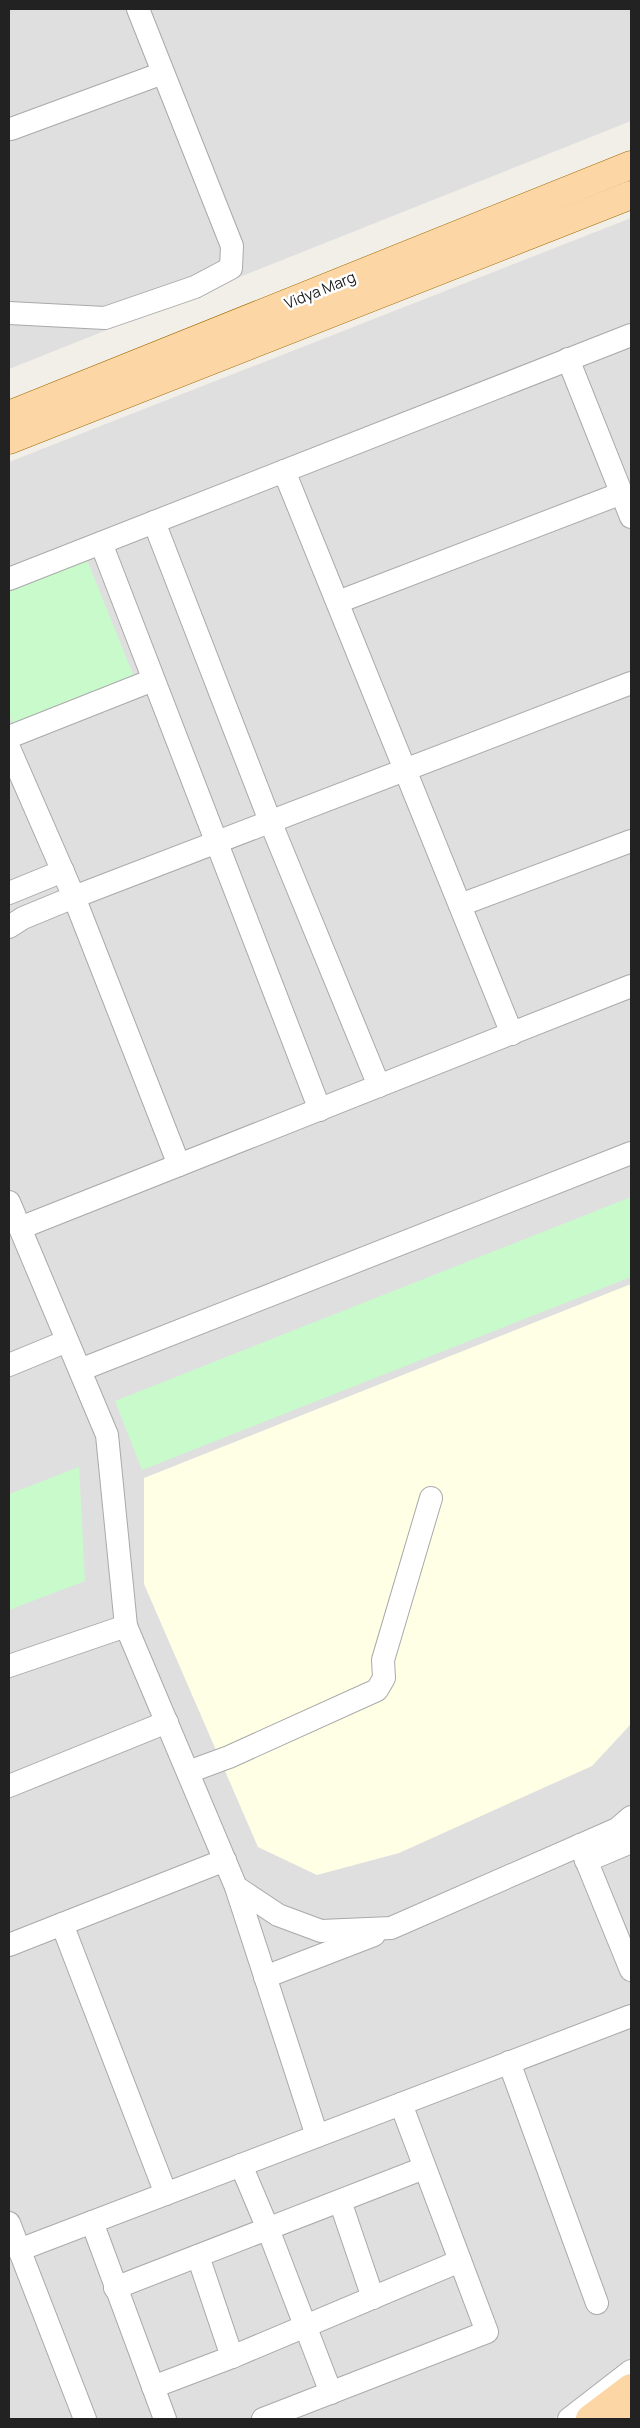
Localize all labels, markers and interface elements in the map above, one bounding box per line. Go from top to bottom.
street label: Vidya Marg [281,266,359,314]

